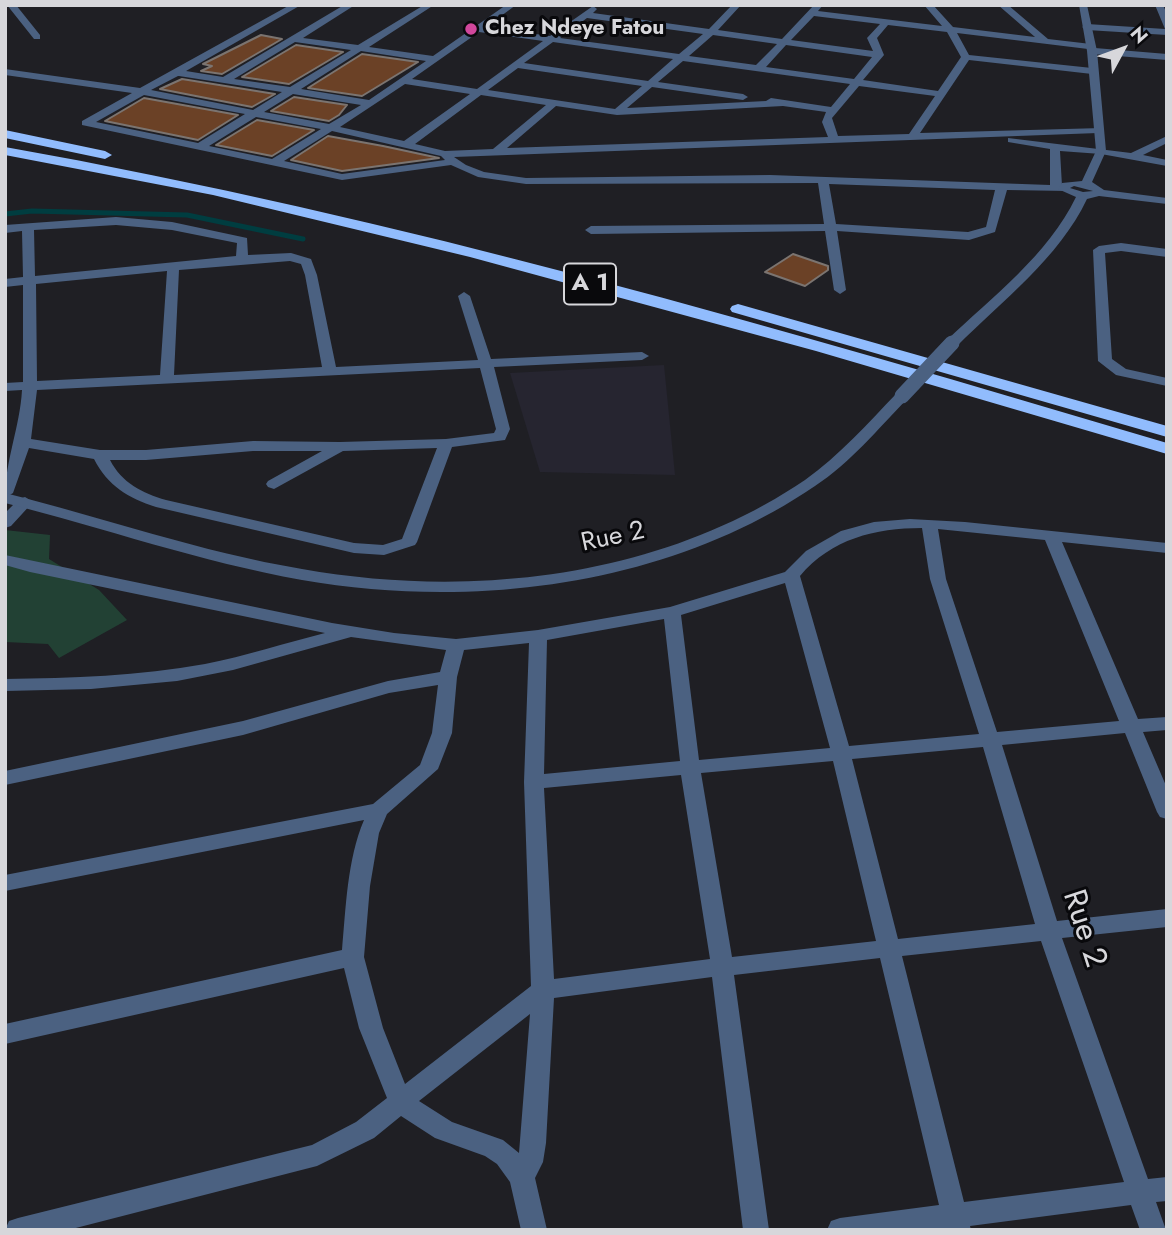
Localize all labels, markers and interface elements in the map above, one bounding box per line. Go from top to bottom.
north arrow [1088,14,1158,84]
place label: Chez Ndeye Fatou [485,16,664,42]
text: N [1124,20,1154,49]
marker: Chez Ndeye Fatou [463,21,479,37]
road number: A 1 [564,264,616,304]
street label: Rue 2 [578,516,648,560]
street label: Rue 2 [1053,885,1113,973]

